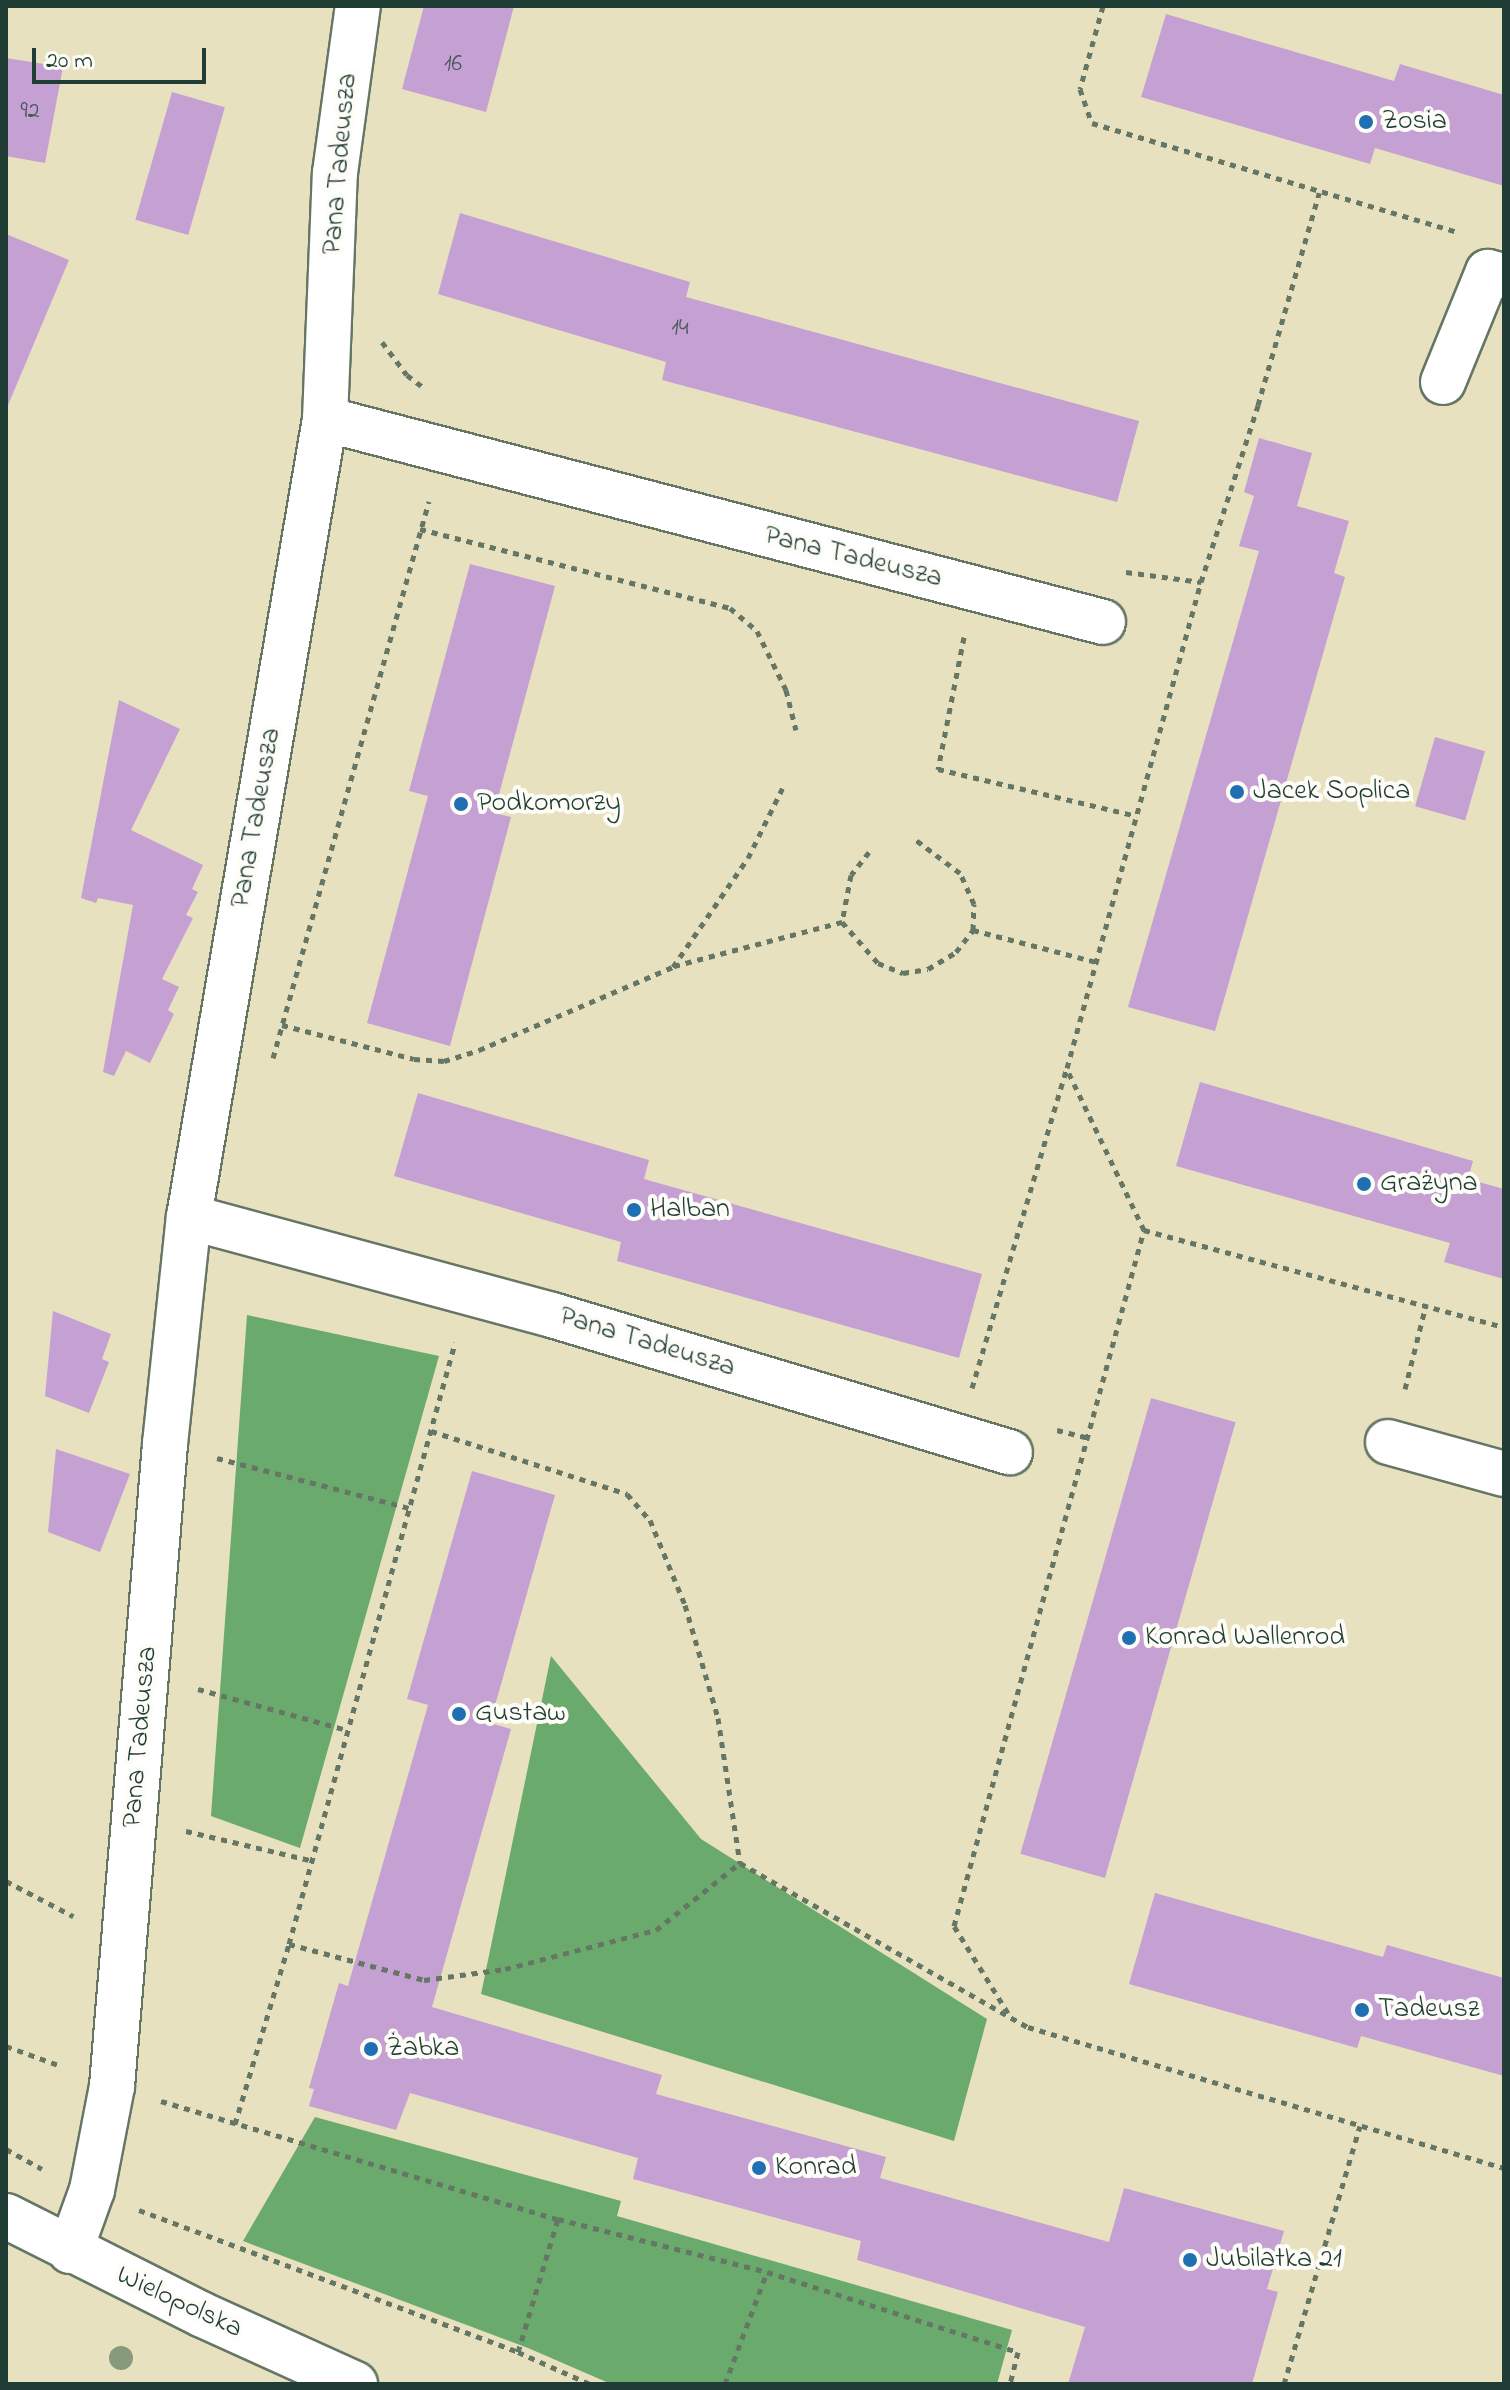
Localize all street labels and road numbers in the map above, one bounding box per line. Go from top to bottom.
street label: Pana Tadeusza [316,72,366,256]
street label: Pana Tadeusza [761,520,945,596]
street label: Pana Tadeusza [225,725,289,911]
street label: Pana Tadeusza [555,1300,739,1386]
street label: Pana Tadeusza [116,1645,166,1829]
street label: Wielopolska [111,2259,247,2347]

